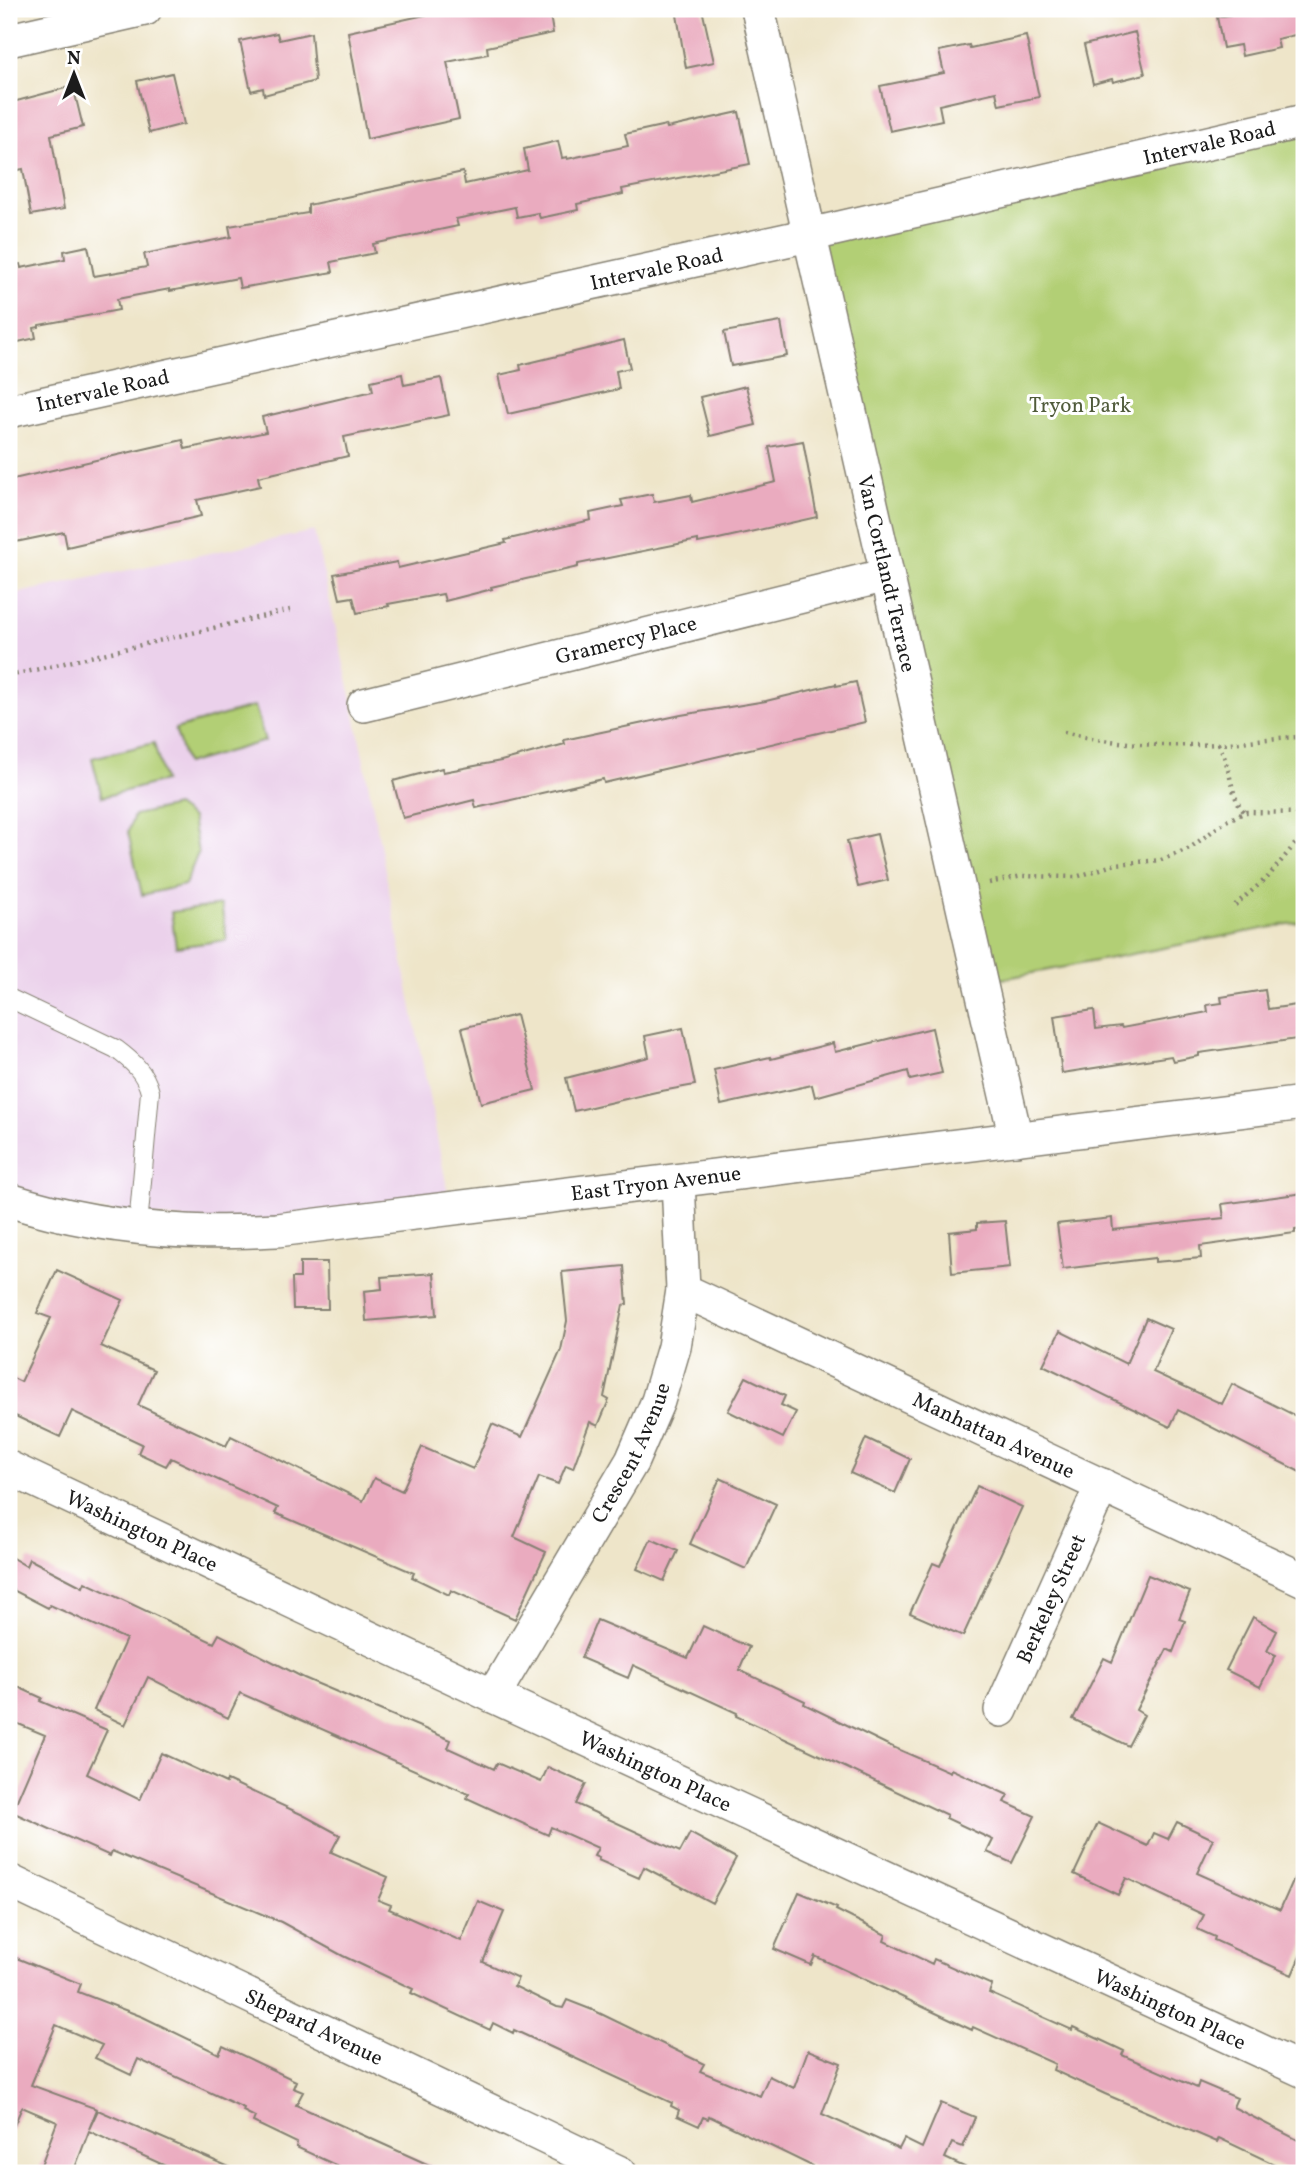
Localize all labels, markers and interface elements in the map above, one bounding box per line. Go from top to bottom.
north arrow [38,38,108,108]
text: N [67,46,81,72]
street label: Intervale Road [1140,115,1279,174]
street label: Intervale Road [588,241,726,299]
street label: Intervale Road [34,363,172,421]
park label: Tryon Park [1029,392,1132,421]
street label: Van Cortlandt Terrace [849,473,922,675]
street label: Gramercy Place [553,610,700,673]
street label: East Tryon Avenue [569,1160,743,1210]
street label: Crescent Avenue [585,1380,679,1529]
street label: Manhattan Avenue [907,1386,1079,1487]
street label: Washington Place [61,1484,222,1580]
street label: Berkeley Street [1011,1530,1094,1669]
street label: Washington Place [574,1725,736,1820]
street label: Washington Place [1089,1963,1250,2058]
street label: Shepard Avenue [239,1983,387,2074]

